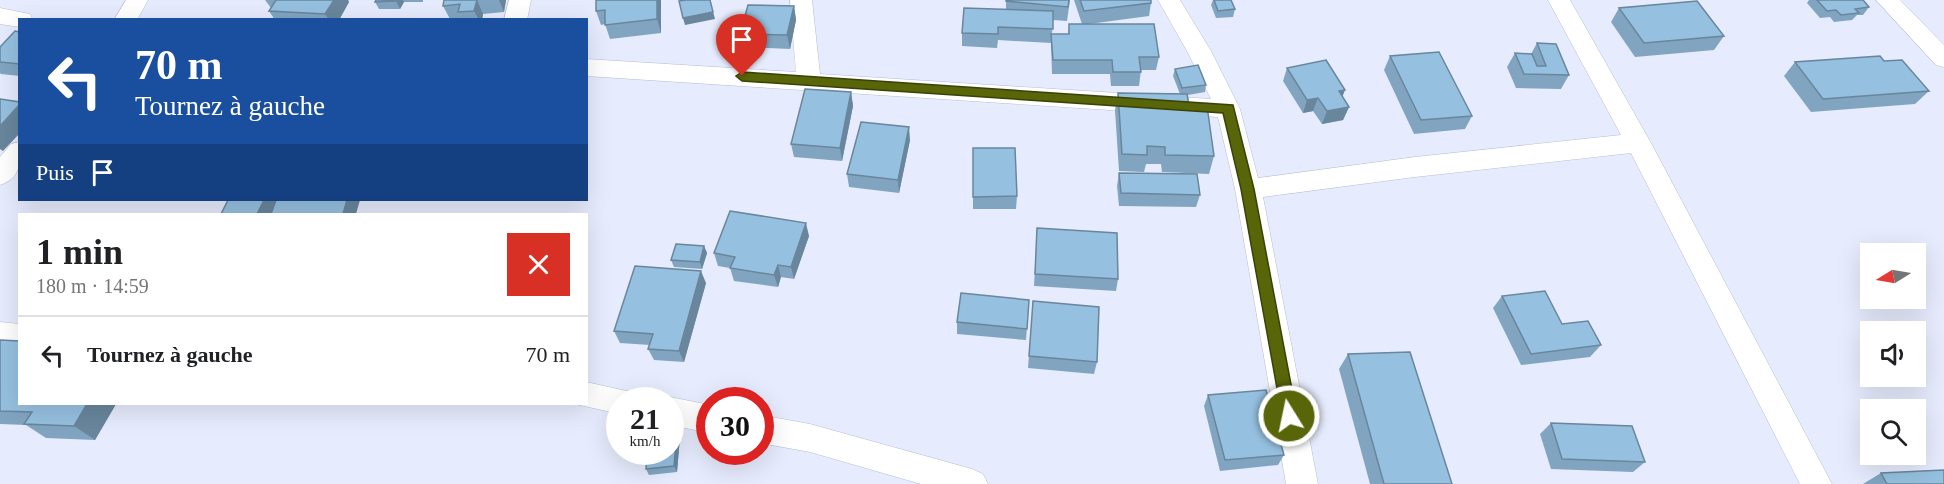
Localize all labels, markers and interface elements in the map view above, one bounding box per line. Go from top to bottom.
pin [716,14,767,76]
icon: arrive [725,23,758,56]
icon: left [36,42,114,120]
text: 70 m [135,42,223,88]
text: Tournez à gauche [135,91,325,121]
icon: arrive [86,156,119,189]
text: Puis [36,160,74,185]
text: 1 min [36,232,123,272]
button: close [507,233,570,296]
north arrow [1860,243,1926,309]
map controls [1860,243,1926,465]
text: 180 m · 14:59 [36,275,149,297]
button: sound [1860,321,1926,387]
icon: left [36,339,69,372]
text: Tournez à gauche [87,342,252,367]
text: 70 m [525,342,570,367]
position arrow [1257,384,1321,448]
speed limit sign: 30 [696,387,774,465]
button: search [1860,399,1926,465]
text: 21 [630,402,660,435]
text: km/h [630,433,660,449]

